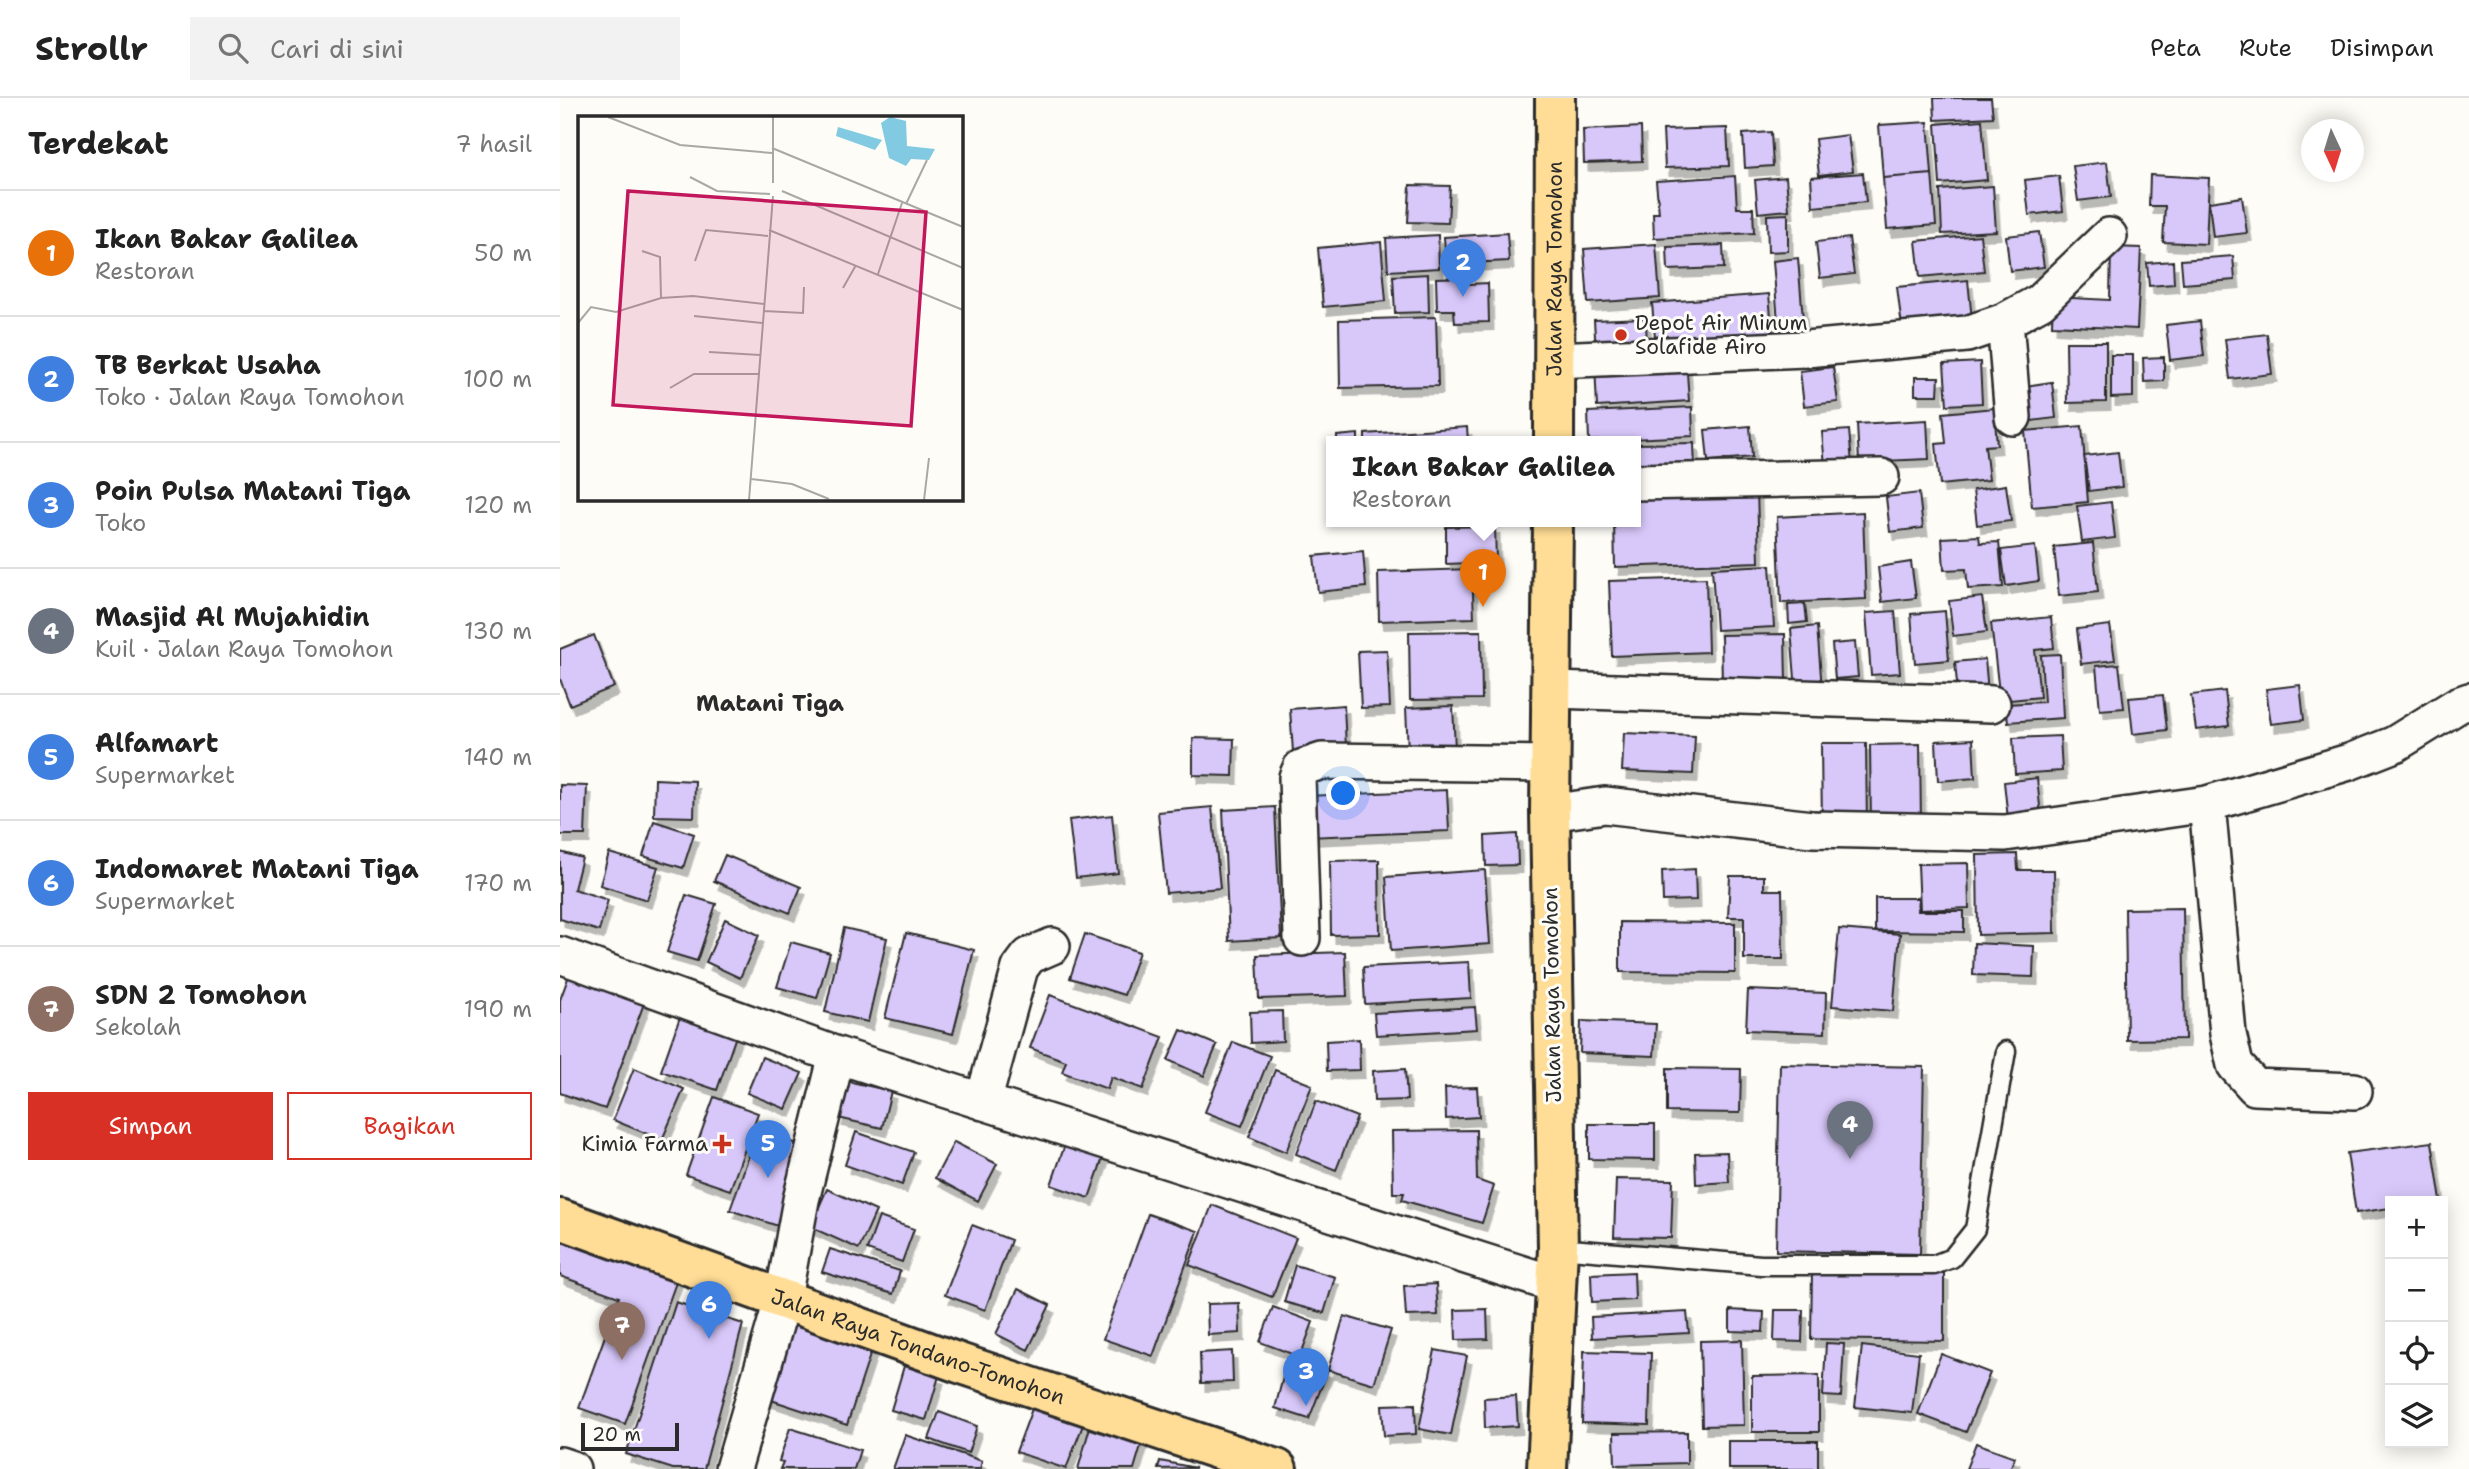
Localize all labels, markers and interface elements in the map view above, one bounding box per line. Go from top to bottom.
search box [190,17,680,80]
text: Strollr [35,26,148,71]
icon: search [214,29,252,67]
text: Cari di sini [270,31,404,66]
text: Peta [2150,32,2201,64]
text: Rute [2239,32,2292,64]
text: Disimpan [2330,32,2434,64]
inset map [578,116,962,500]
north arrow [2301,119,2364,182]
text: Terdekat [28,123,168,164]
text: 7 hasil [456,129,532,159]
street label: Jalan Raya Tomohon [1540,161,1569,377]
text: Ikan Bakar Galilea [95,221,358,256]
text: 1 [46,238,56,268]
text: 50 m [474,238,532,268]
pin: 2 [1440,239,1486,297]
text: Restoran [95,256,195,286]
place label: Depot Air Minum Solafide Airo [1635,309,1808,361]
marker: Depot Air Minum Solafide Airo [1613,327,1629,343]
text: TB Berkat Usaha [95,347,321,382]
text: 2 [43,364,59,394]
text: 100 m [463,364,532,394]
text: Toko · Jalan Raya Tomohon [95,382,404,412]
popup [1326,436,1641,527]
text: Ikan Bakar Galilea [1352,449,1615,484]
text: Poin Pulsa Matani Tiga [95,473,411,508]
text: Restoran [1352,484,1452,514]
text: 3 [43,490,59,520]
text: 120 m [464,490,532,520]
text: Toko [95,508,146,538]
pin: 1 [1460,549,1506,607]
text: Masjid Al Mujahidin [95,599,369,634]
text: 4 [43,616,59,646]
text: 130 m [464,616,532,646]
text: Kuil · Jalan Raya Tomohon [95,634,393,664]
district label: Matani Tiga [696,688,844,718]
text: Alfamart [95,725,218,760]
text: 5 [44,742,58,772]
text: 140 m [464,742,532,772]
text: Supermarket [95,760,235,790]
your location [1326,776,1360,810]
text: Indomaret Matani Tiga [95,851,419,886]
text: 6 [43,868,59,898]
text: 170 m [464,868,532,898]
text: Supermarket [95,886,235,916]
street label: Jalan Raya Tomohon [1536,887,1568,1103]
text: SDN 2 Tomohon [95,977,307,1012]
text: 7 [43,994,59,1024]
text: 190 m [464,994,532,1024]
text: Sekolah [95,1012,182,1042]
button: Simpan [28,1092,273,1160]
button: Bagikan [287,1092,532,1160]
pin: 4 [1827,1101,1873,1159]
pin: 5 [745,1120,791,1178]
place label: Kimia Farma [582,1130,708,1158]
marker: Kimia Farma [714,1136,730,1152]
map controls [2385,1196,2448,1448]
button: + [2385,1196,2448,1259]
button: − [2385,1259,2448,1322]
pin: 6 [686,1281,732,1339]
street label: Jalan Raya Tondano-Tomohon [767,1282,1069,1411]
pin: 7 [599,1302,645,1360]
button: locate [2385,1322,2448,1385]
pin: 3 [1283,1348,1329,1406]
button: layers [2385,1385,2448,1448]
scale bar [581,1420,679,1452]
text: 20 m [592,1422,641,1447]

